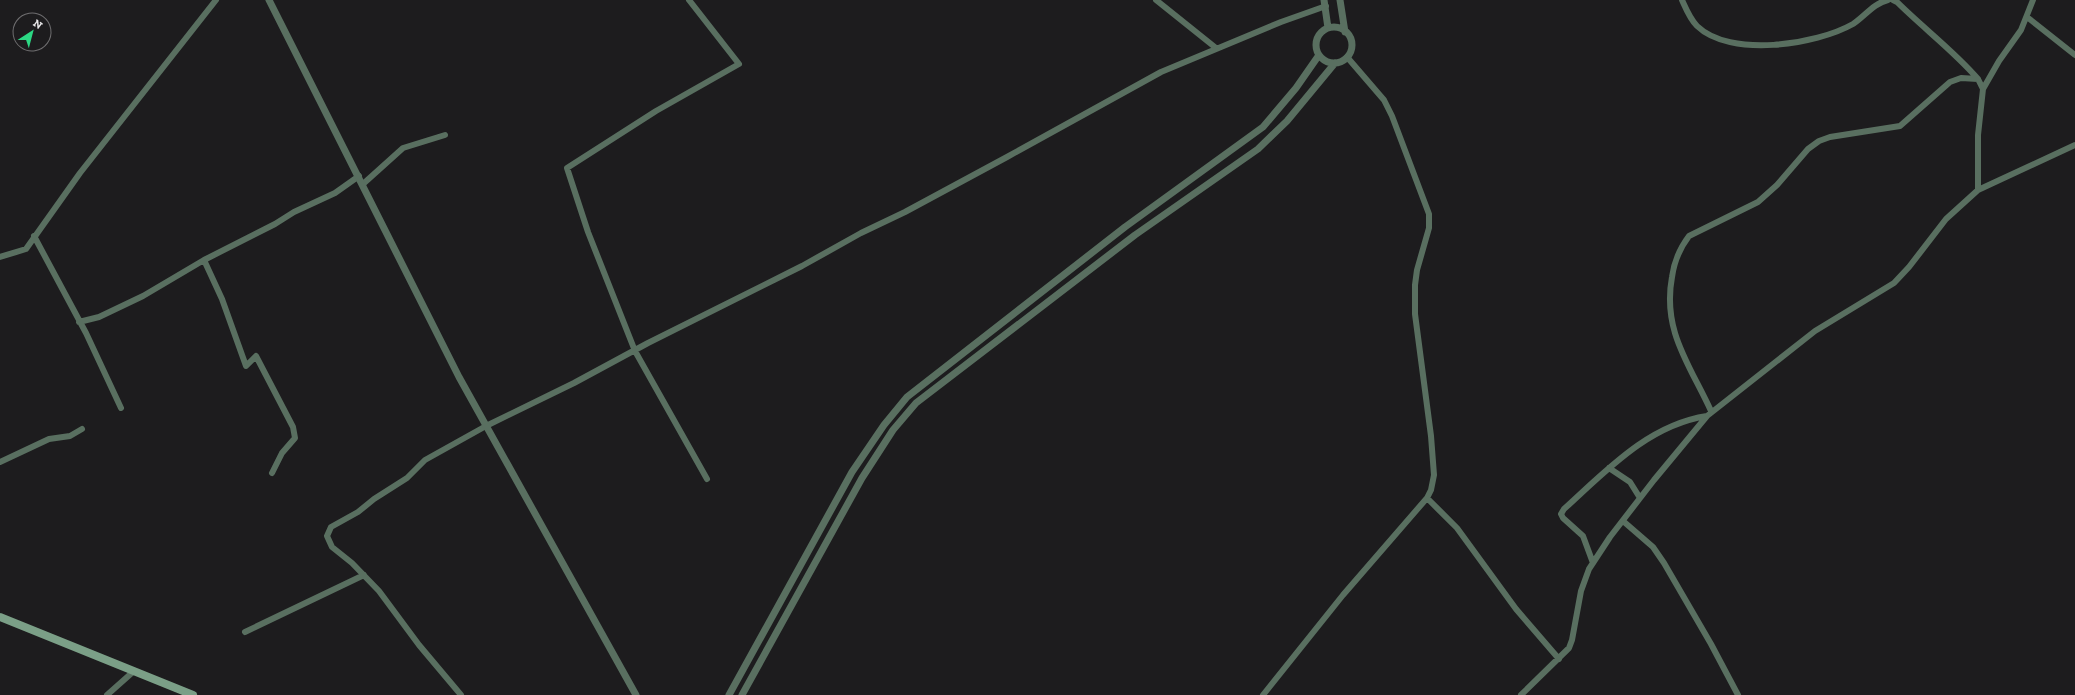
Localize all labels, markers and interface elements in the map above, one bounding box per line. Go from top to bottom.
north arrow [12,12,52,52]
text: N [30,17,45,32]

